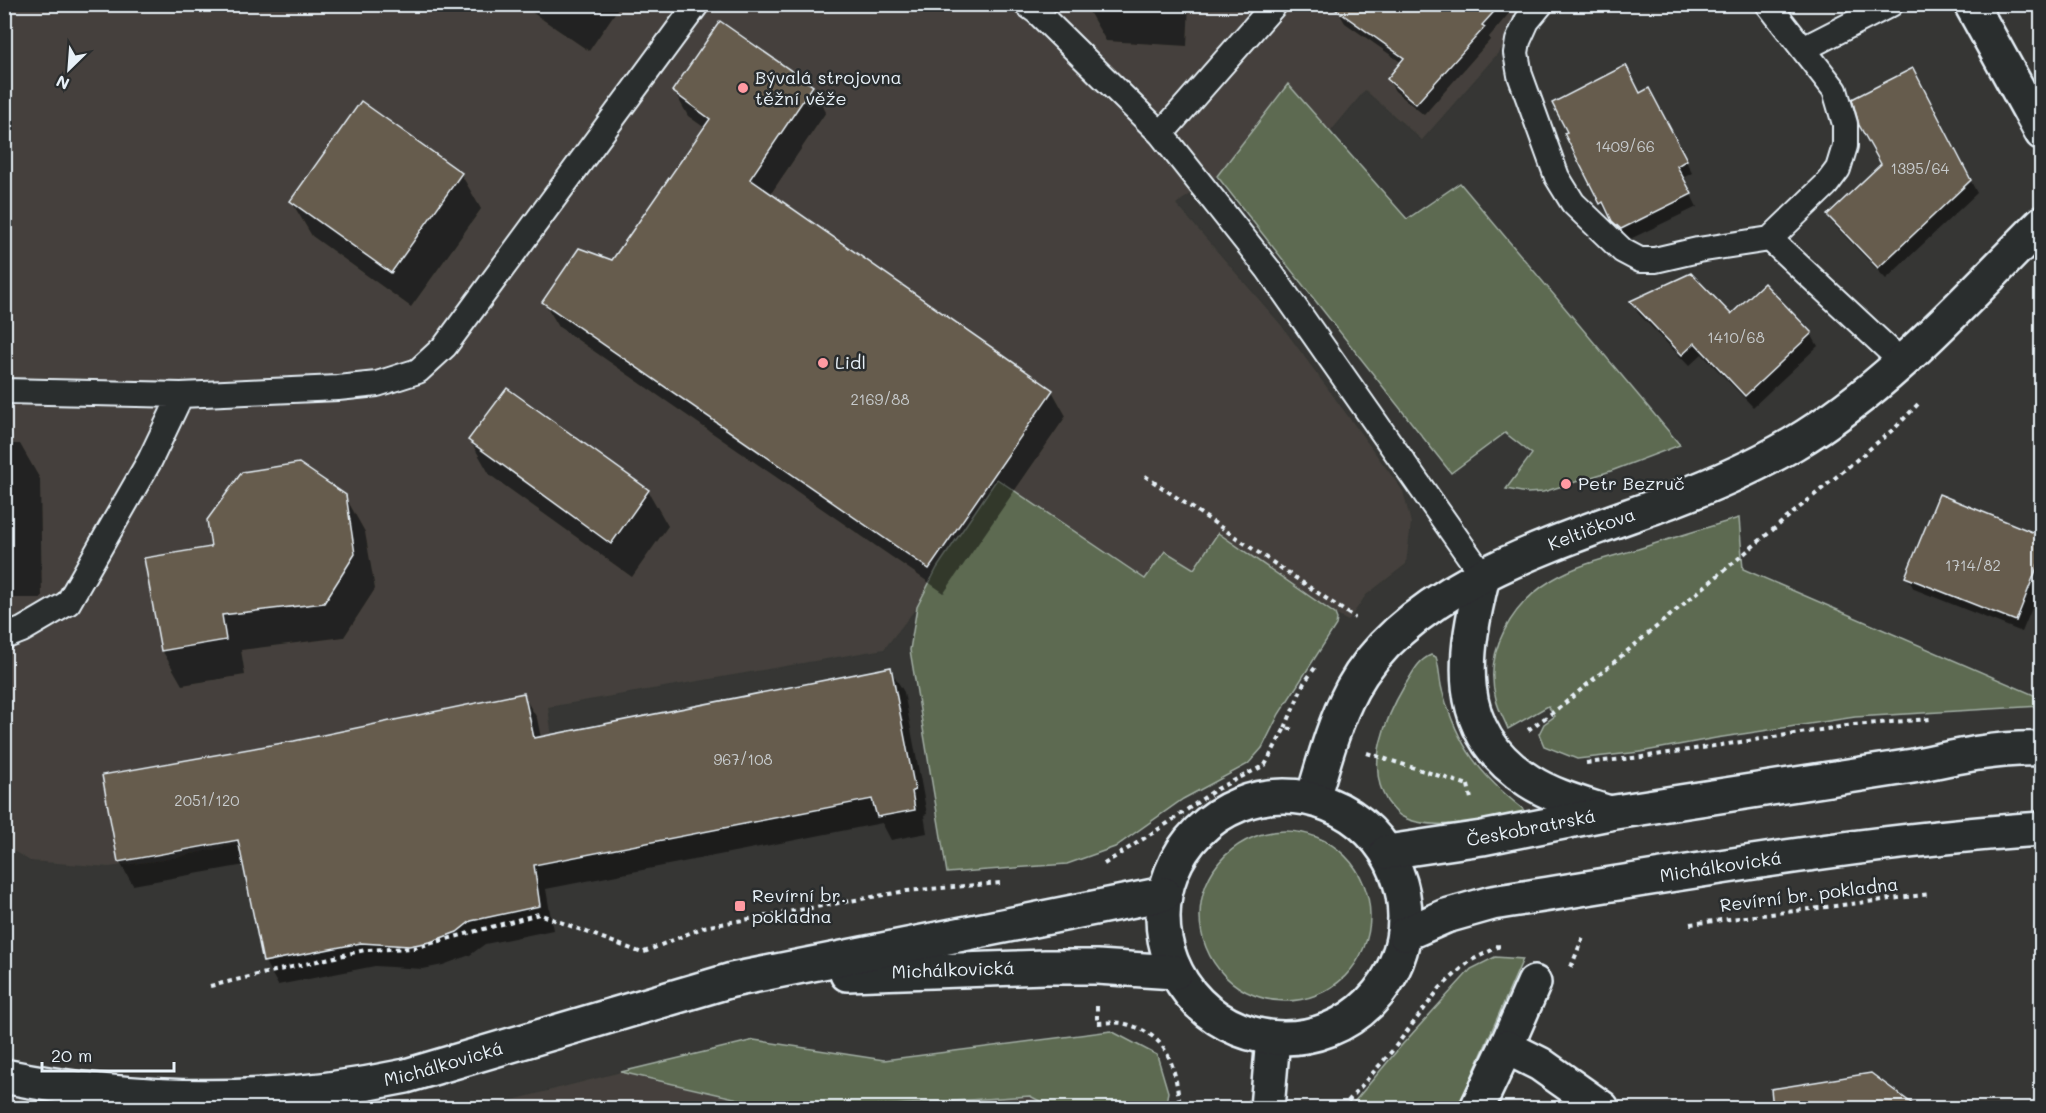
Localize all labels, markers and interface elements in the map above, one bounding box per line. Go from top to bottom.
north arrow [39,39,99,99]
place label: Bývalá strojovna těžní věže [755,65,902,110]
text: N [53,71,72,95]
marker: Bývalá strojovna těžní věže [736,81,750,95]
house number: 1409/66 [1595,136,1655,156]
house number: 1395/64 [1891,158,1950,178]
house number: 1410/68 [1707,327,1765,347]
place label: Lidl [835,350,866,374]
marker: Lidl [816,356,830,370]
house number: 2169/88 [850,389,910,409]
place label: Petr Bezruč [1578,471,1685,495]
marker: Petr Bezruč [1559,477,1573,491]
street label: Keltičkova [1544,502,1638,556]
house number: 1714/82 [1945,555,2001,575]
house number: 967/108 [713,749,773,769]
house number: 2051/120 [174,790,240,810]
street label: Českobratrská [1465,803,1598,851]
street label: Michálkovická [1658,845,1783,887]
street label: Revírní br. pokladna [1718,871,1899,917]
place label: Revírní br. pokladna [752,883,846,928]
marker: Revírní br. pokladna [733,899,747,913]
street label: Michálkovická [891,955,1015,983]
scale bar [42,1035,174,1073]
street label: Michálkovická [382,1035,506,1091]
text: 20 m [51,1043,92,1067]

